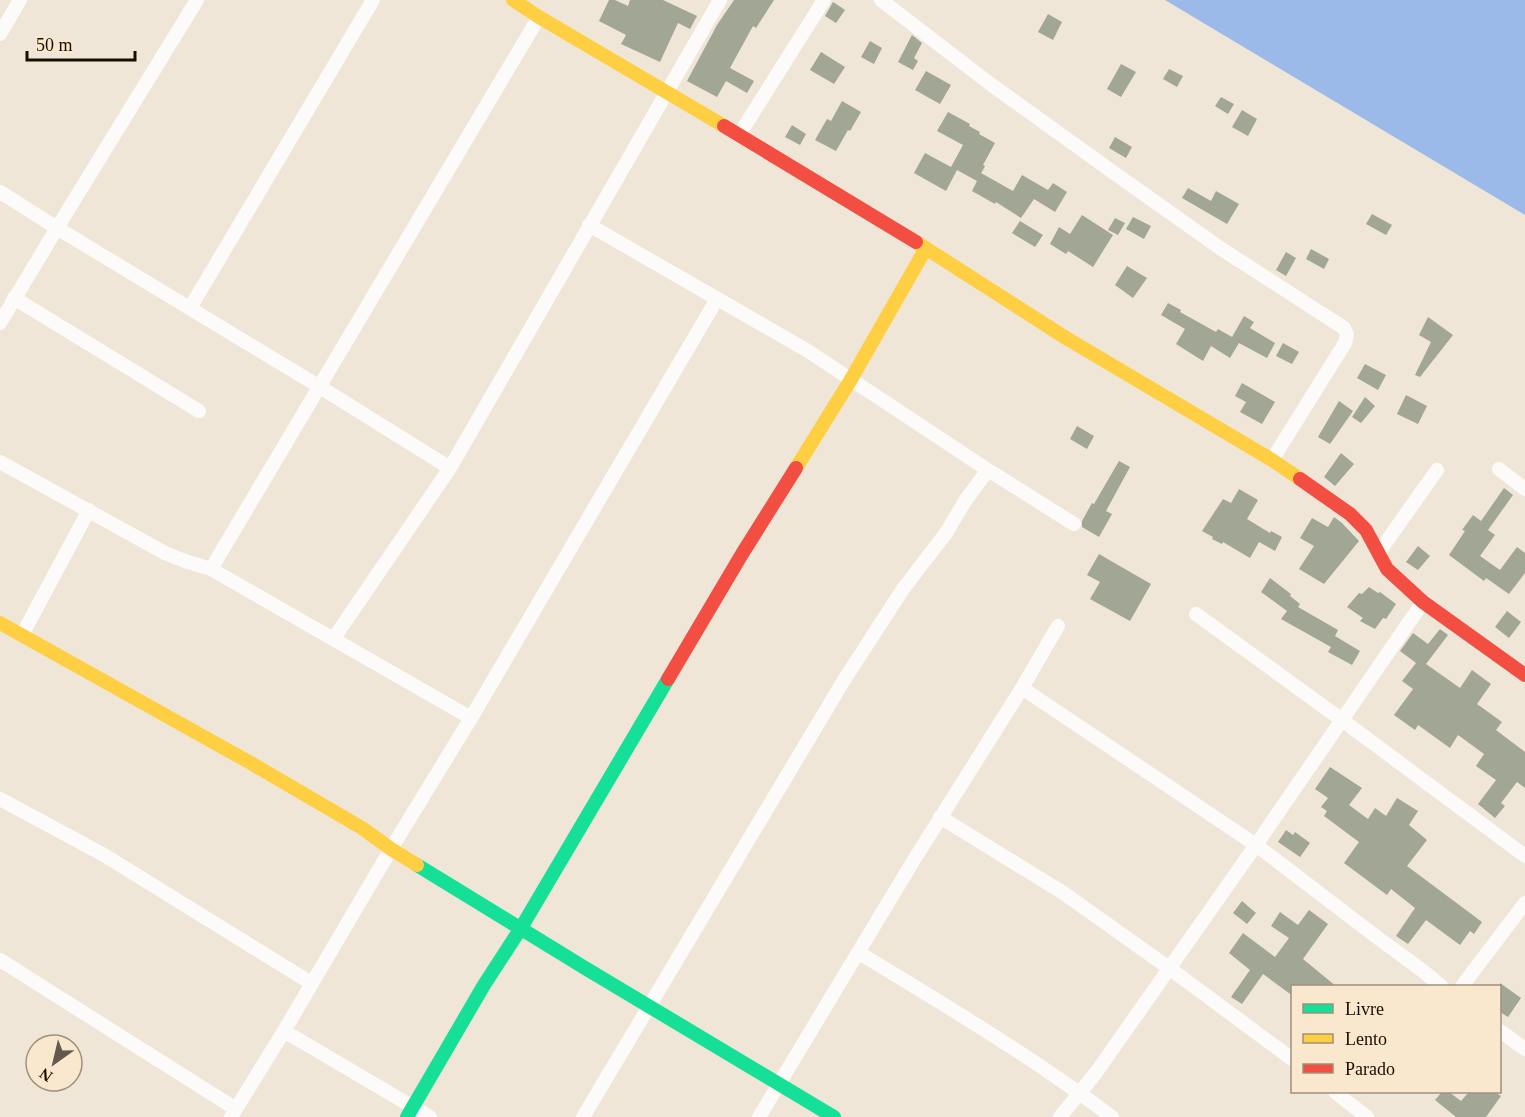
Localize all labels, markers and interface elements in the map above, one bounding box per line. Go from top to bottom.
scale bar [27,24,135,62]
text: 50 m [36,35,73,55]
legend [1291,985,1501,1093]
text: Livre [1345,999,1384,1019]
text: Lento [1345,1029,1387,1049]
north arrow [24,1033,84,1093]
text: Parado [1345,1059,1395,1079]
text: N [36,1064,55,1085]

